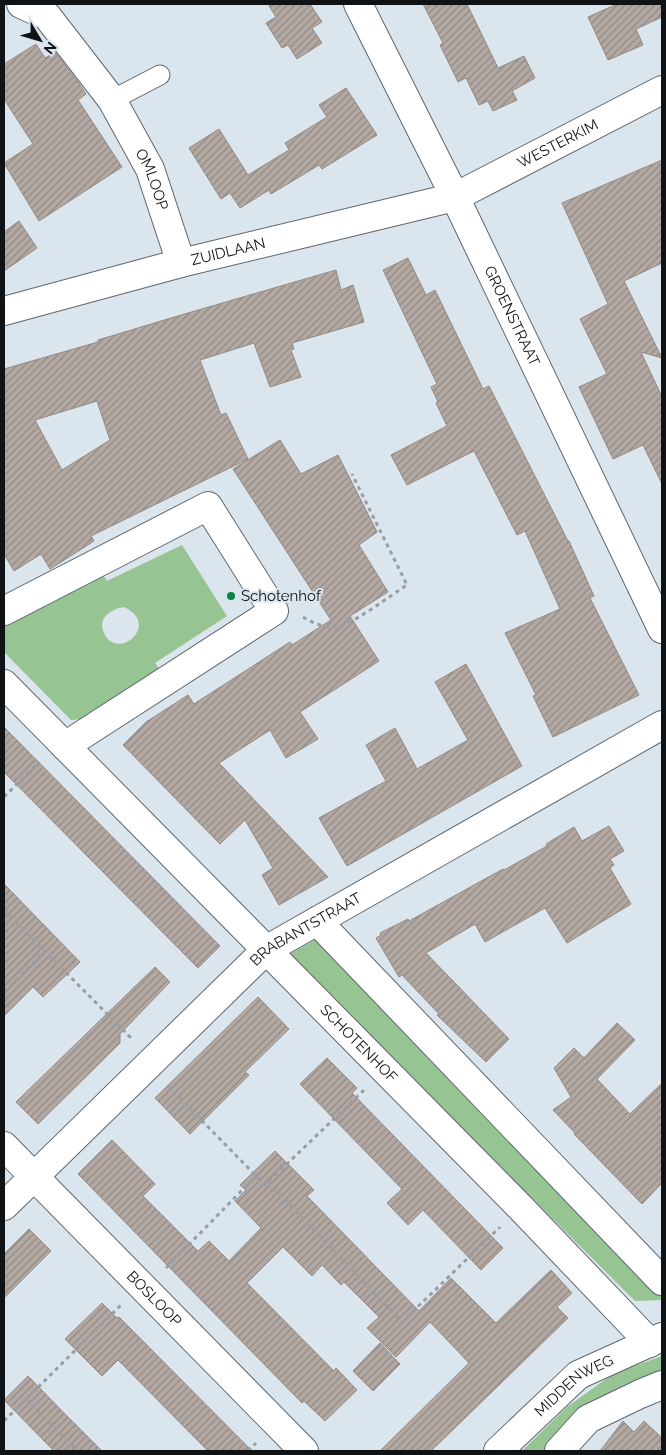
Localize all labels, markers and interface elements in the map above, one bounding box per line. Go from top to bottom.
north arrow [15,15,65,65]
text: N [41,39,60,57]
street label: WESTERKIM [514,116,601,172]
street label: OMLOOP [132,145,172,212]
street label: ZUIDLAAN [189,234,267,269]
street label: GROENSTRAAT [480,263,544,369]
place label: Schotenhof [241,587,322,605]
marker: Schotenhof [225,590,237,602]
street label: BRABANTSTRAAT [246,889,365,970]
street label: SCHOTENHOF [316,1001,401,1086]
street label: BOSLOOP [123,1267,185,1330]
street label: MIDDENWEG [531,1351,616,1420]

